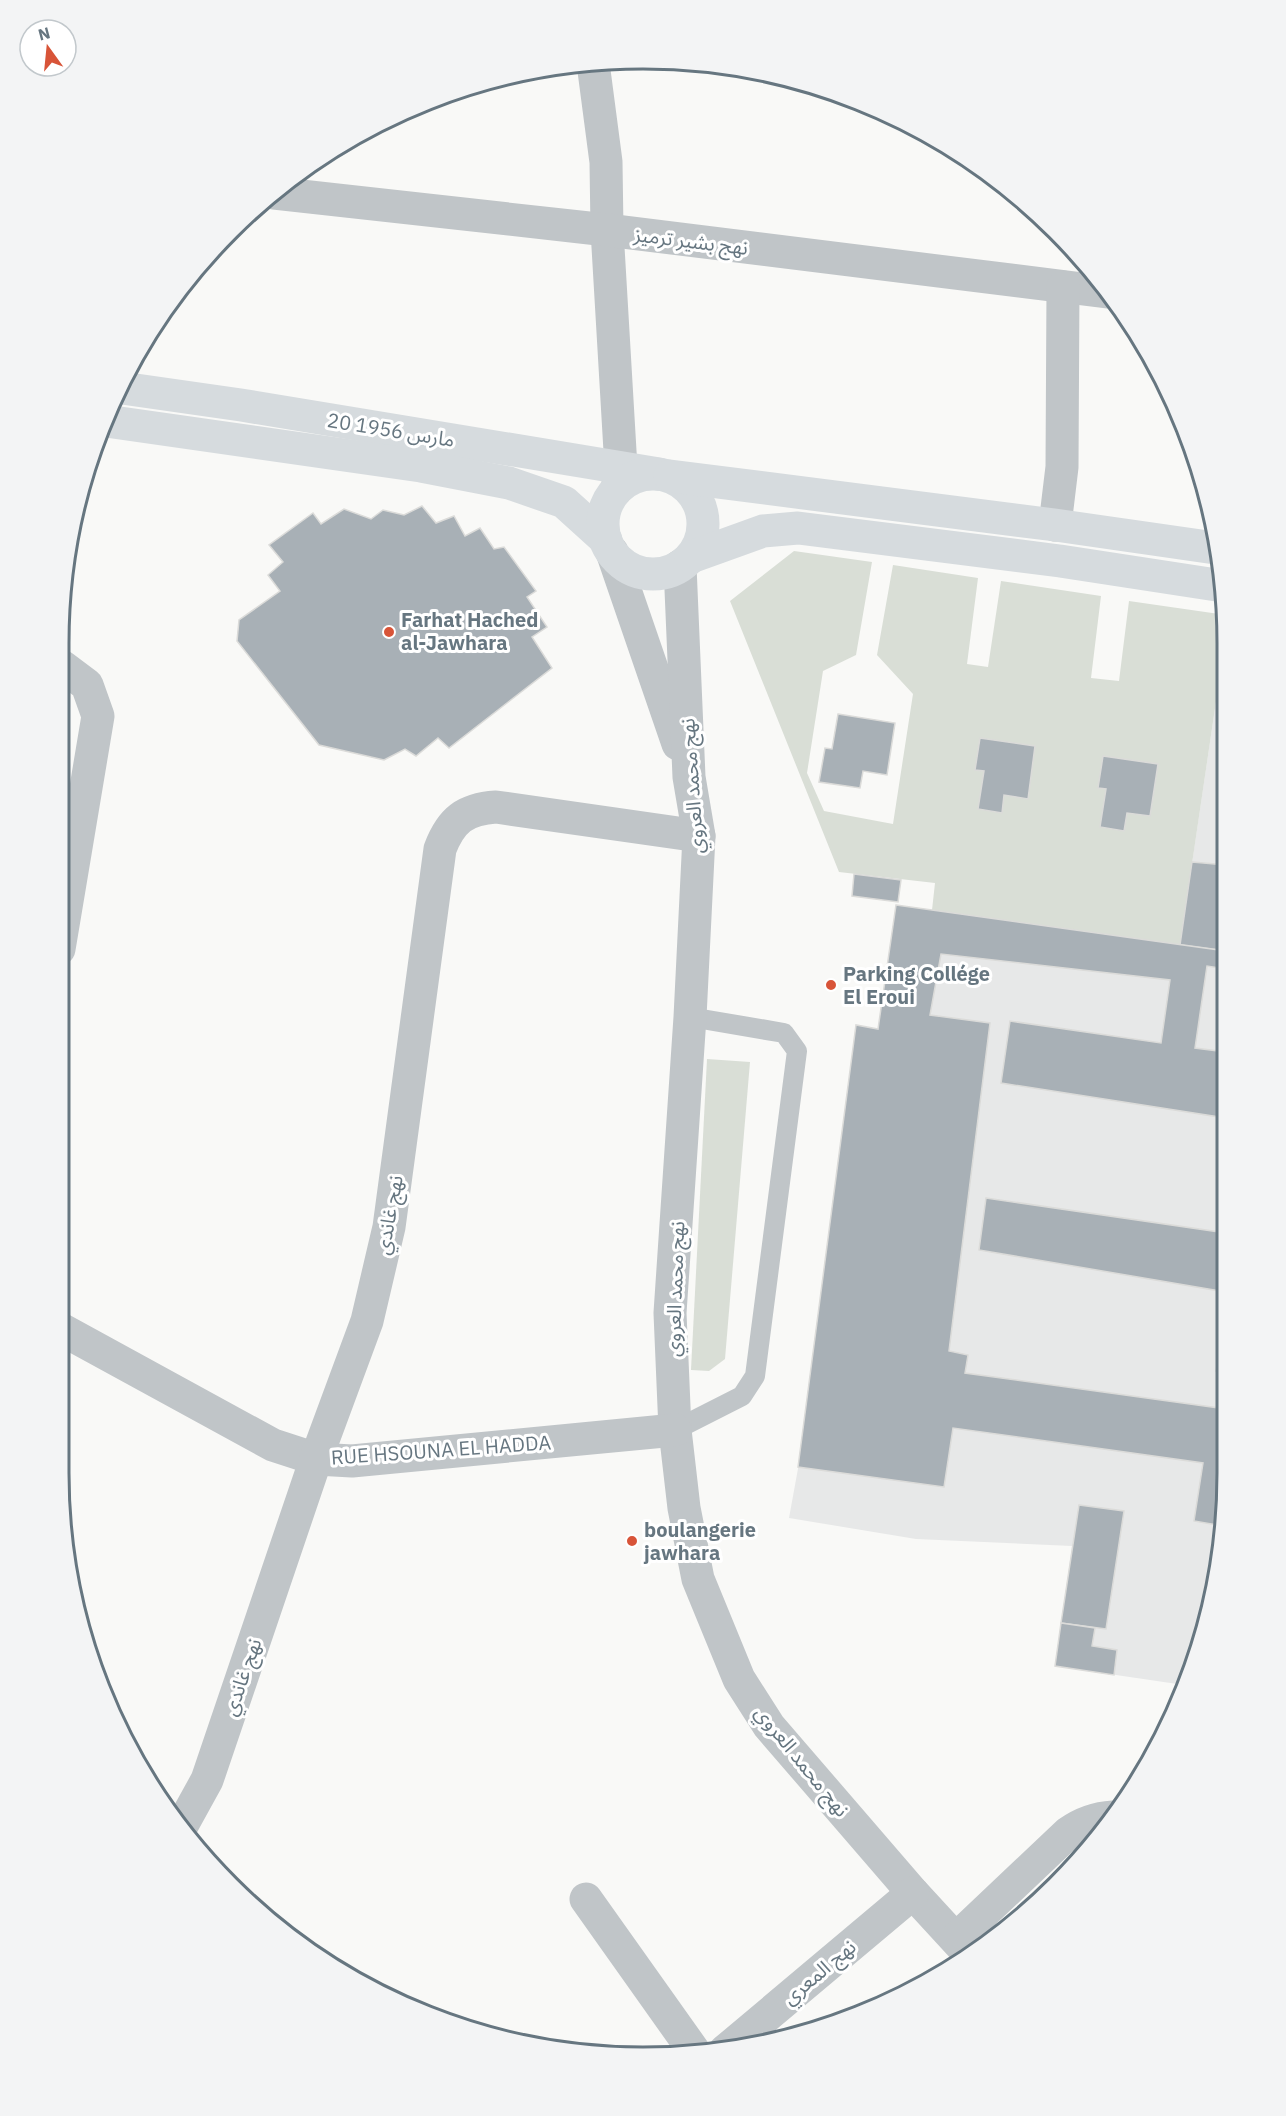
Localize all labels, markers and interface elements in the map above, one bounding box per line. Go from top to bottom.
north arrow [18,18,78,78]
text: N [36,22,52,45]
street label: نهج بشير ترميز [631,220,750,263]
street label: 20 مارس 1956 [325,406,457,453]
place label: Farhat Hached al-Jawhara [401,606,538,656]
marker: Farhat Hached al-Jawhara [382,625,396,639]
street label: نهج محمد العروي [673,717,712,855]
place label: Parking Collége El Eroui [843,960,990,1010]
marker: Parking Collége El Eroui [824,978,838,992]
street label: نهج غاندي [368,1173,411,1257]
street label: نهج محمد العروي [659,1221,693,1357]
street label: RUE HSOUNA EL HADDA [330,1428,552,1471]
place label: boulangerie jawhara [643,1516,756,1566]
marker: boulangerie jawhara [625,1534,639,1548]
street label: نهج غاندي [216,1634,270,1720]
street label: نهج محمد العروي [747,1699,856,1824]
street label: نهج المعري [776,1933,863,2012]

